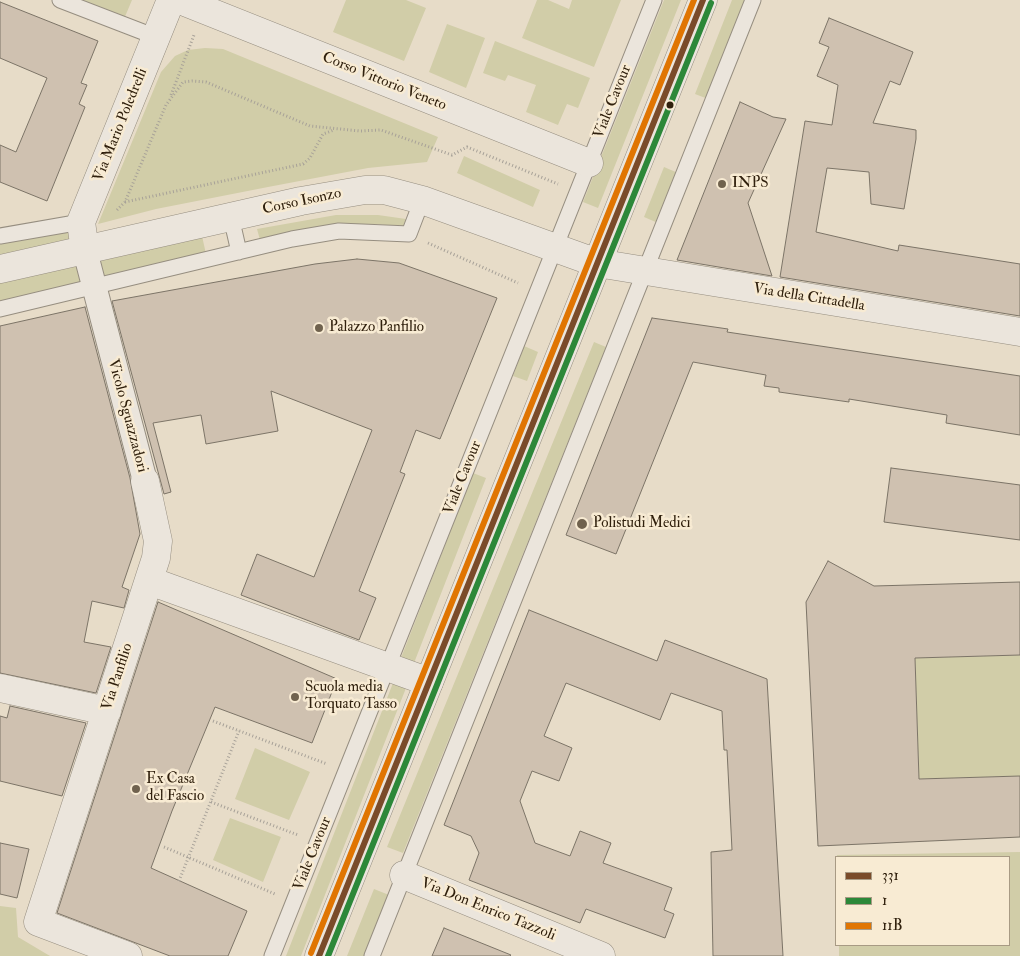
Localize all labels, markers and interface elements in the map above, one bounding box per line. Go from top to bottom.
street label: Corso Vittorio Veneto [319,49,449,115]
street label: Viale Cavour [590,63,636,141]
street label: Via Mario Poledrelli [90,66,152,184]
unlabelled marker [665,100,675,110]
place label: INPS [732,175,769,193]
marker: INPS [716,178,728,190]
street label: Corso Isonzo [261,185,343,219]
street label: Via della Cittadella [752,280,866,316]
place label: Palazzo Panfilio [329,319,424,337]
marker: Palazzo Panfilio [313,322,325,334]
street label: Vicolo Sguazzadori [103,357,151,475]
street label: Viale Cavour [440,439,486,517]
place label: Polistudi Medici [593,515,691,533]
marker: Polistudi Medici [575,517,589,531]
street label: Via Panfilio [99,641,137,713]
place label: Scuola media Torquato Tasso [305,679,397,714]
marker: Scuola media Torquato Tasso [289,691,301,703]
place label: Ex Casa del Fascio [146,771,204,806]
marker: Ex Casa del Fascio [130,783,142,795]
street label: Viale Cavour [290,815,336,893]
legend [835,856,1010,946]
text: 331 [882,866,899,885]
street label: Via Don Enrico Tazzoli [418,875,558,945]
text: 1 [882,891,887,910]
text: 11B [882,916,903,935]

